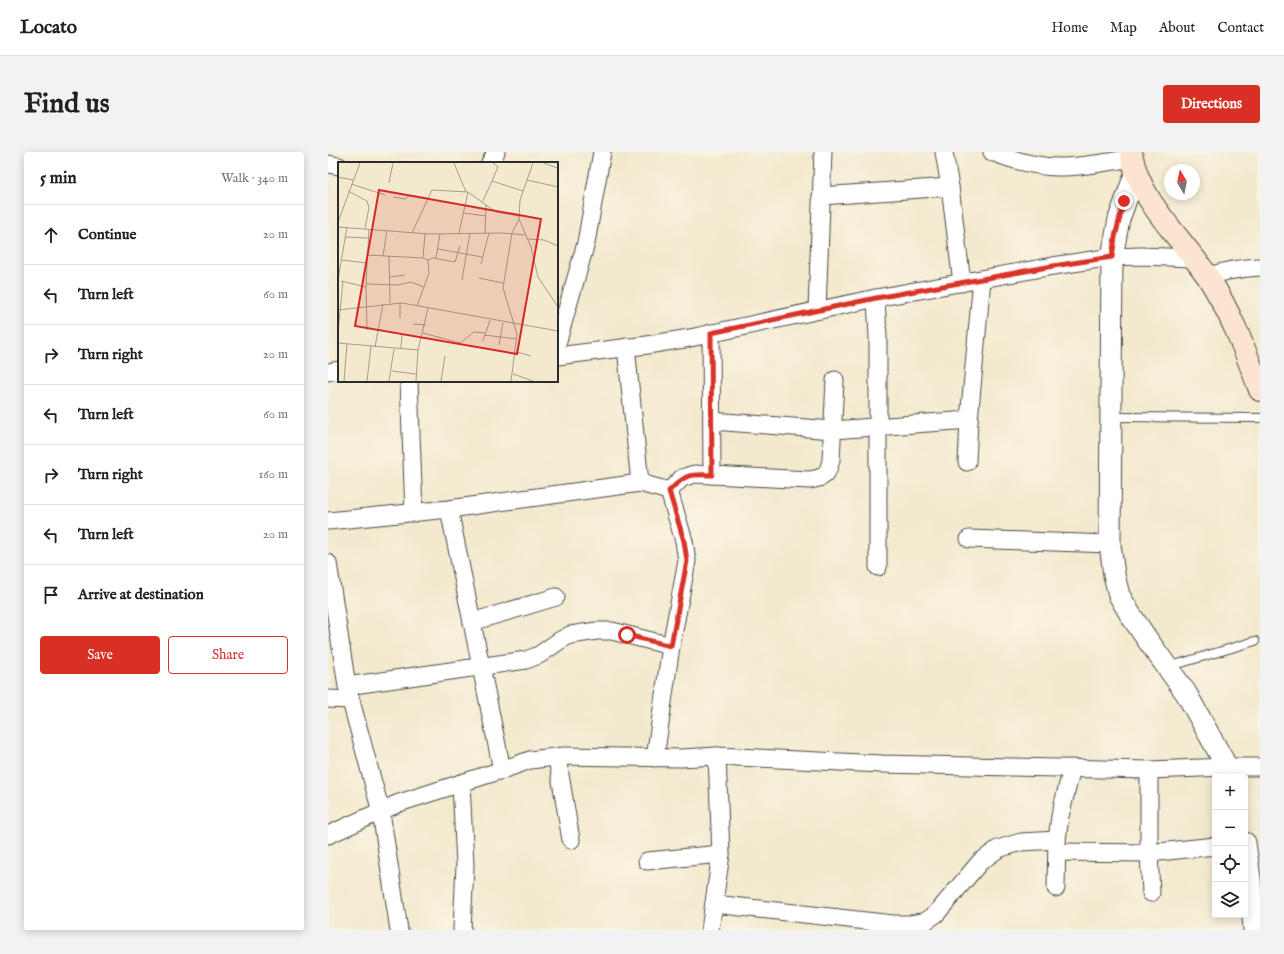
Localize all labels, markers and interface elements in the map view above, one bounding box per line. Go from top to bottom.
text: Locato [20,16,77,40]
text: Home [1052,19,1088,37]
text: Map [1110,19,1137,37]
text: About [1159,19,1195,37]
text: Contact [1217,19,1264,37]
button: Directions [1163,85,1260,123]
text: Find us [24,87,110,122]
inset map [338,162,558,382]
north arrow [1164,164,1200,200]
text: 5 min [40,168,77,189]
text: Walk · 340 m [221,170,288,187]
route end [1115,192,1133,210]
icon: ahead [40,224,62,246]
text: Continue [78,225,136,244]
text: 20 m [263,226,288,243]
icon: left [40,284,62,306]
text: Turn left [78,285,134,304]
text: 60 m [263,286,288,303]
icon: right [40,344,62,366]
text: Turn right [78,345,143,364]
text: 20 m [263,346,288,363]
icon: left [40,404,62,426]
text: Turn left [78,405,134,424]
text: 60 m [263,406,288,423]
icon: right [40,464,62,486]
text: Turn right [78,465,143,484]
text: 160 m [258,466,288,483]
icon: left [40,524,62,546]
text: Turn left [78,525,134,544]
text: 20 m [263,526,288,543]
icon: arrive [40,584,62,606]
text: Arrive at destination [78,585,204,604]
route start [618,626,636,644]
button: Save [40,636,160,674]
button: Share [168,636,288,674]
map controls [1212,774,1248,918]
button: + [1212,774,1248,810]
button: − [1212,810,1248,846]
button: locate [1212,846,1248,882]
button: layers [1212,882,1248,918]

